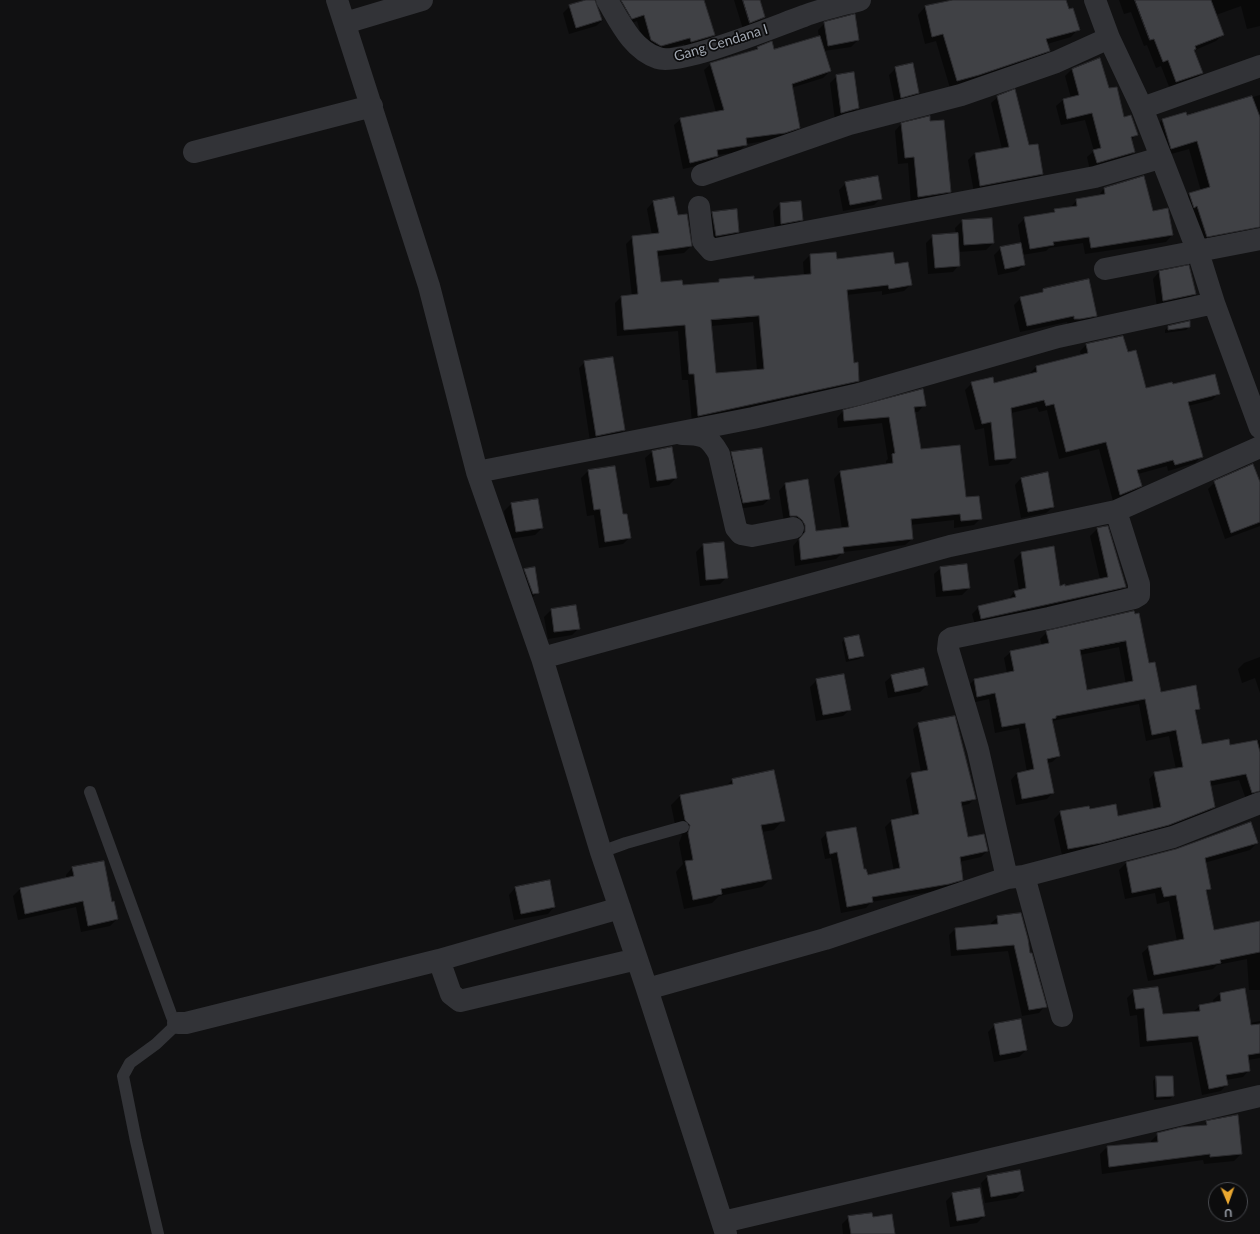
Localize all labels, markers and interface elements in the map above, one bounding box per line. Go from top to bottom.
street label: Gang Cendana I [672,21,770,65]
north arrow [1208,1182,1248,1222]
text: U [1224,1207,1233,1220]

